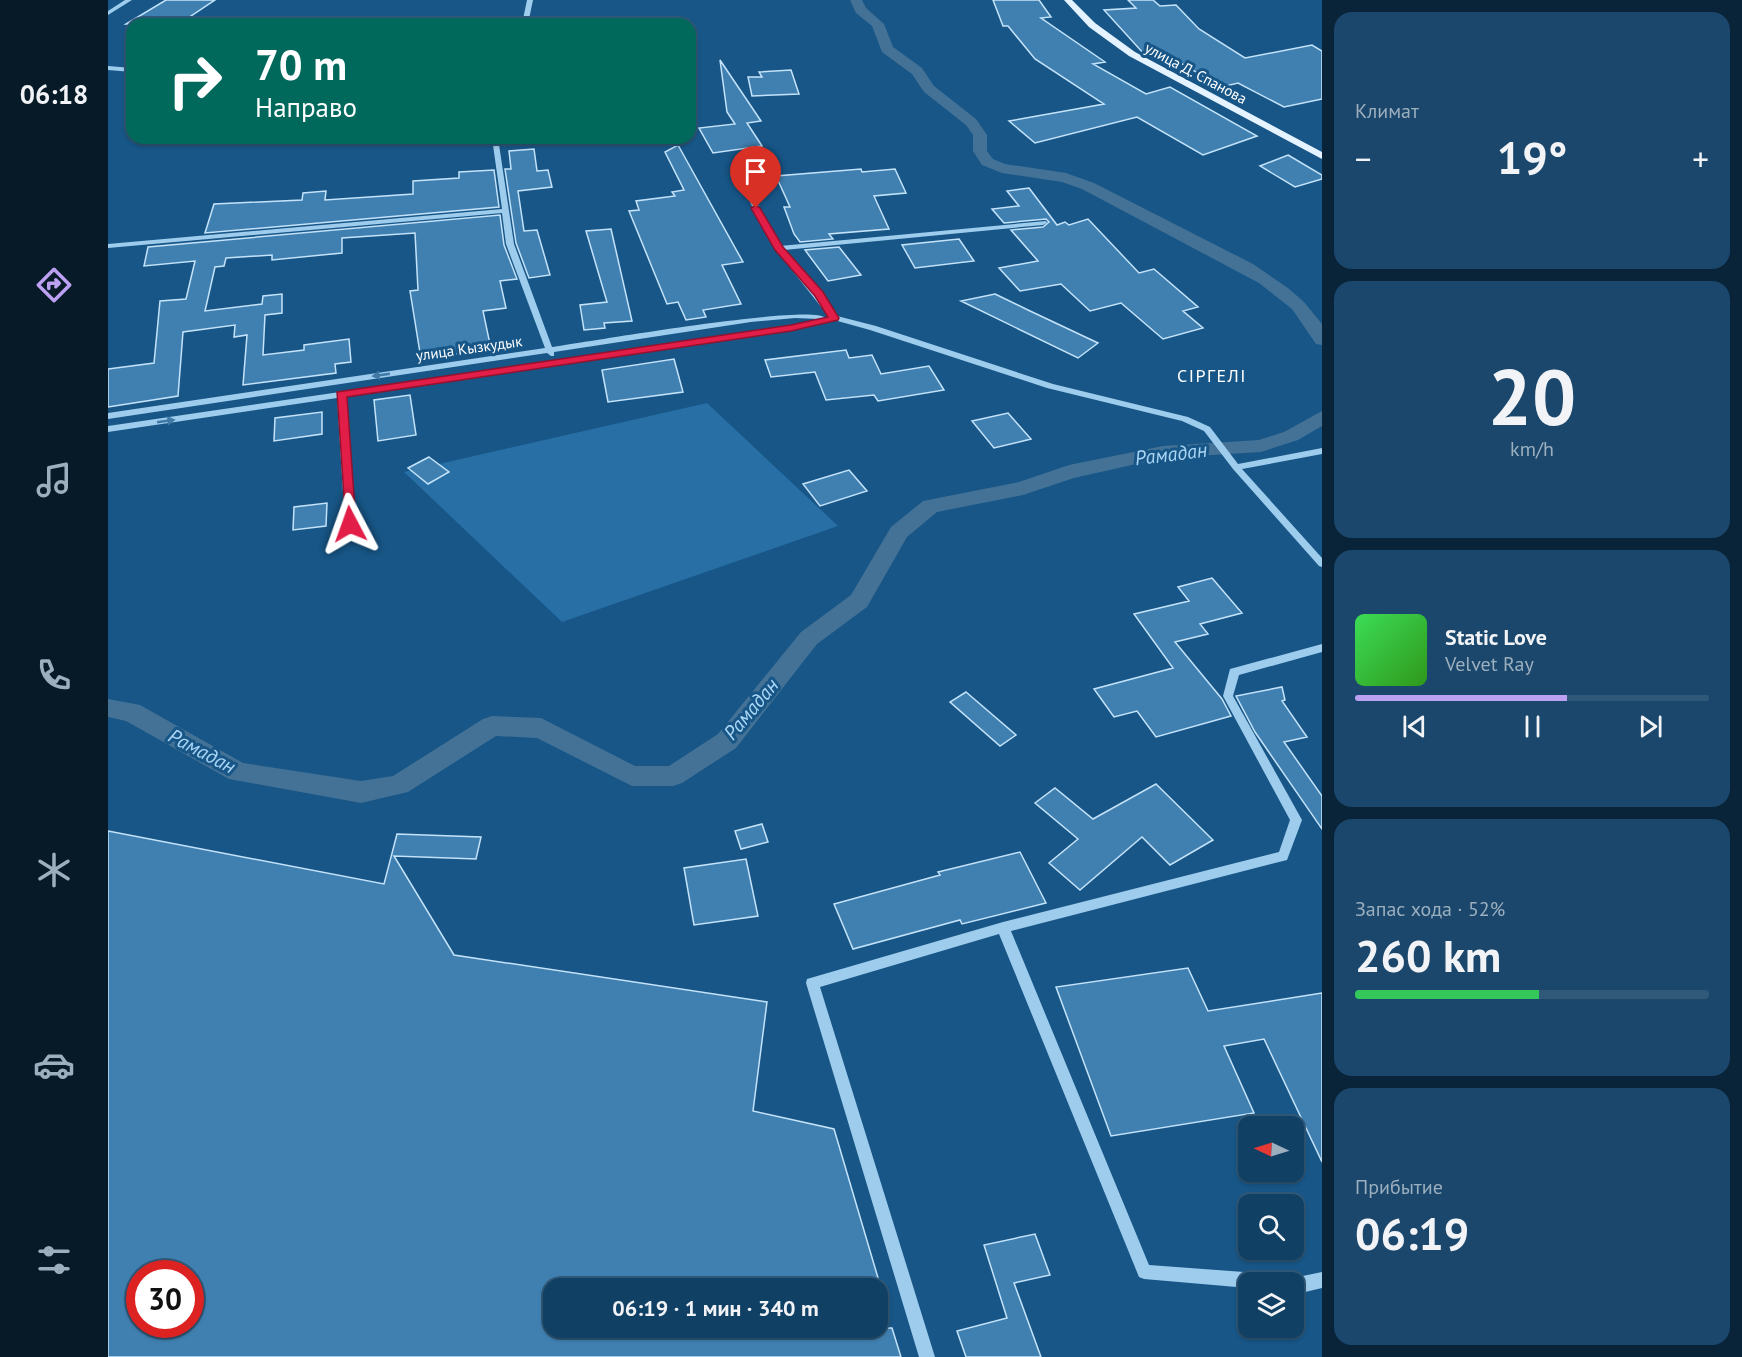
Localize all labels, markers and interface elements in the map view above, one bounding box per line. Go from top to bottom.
text: 70 m [255,37,347,92]
street label: улица Д. Спанова [1142,38,1250,108]
icon: right [156,42,234,120]
text: 06:18 [20,77,88,111]
text: Направо [255,90,357,124]
text: Климат [1355,98,1419,124]
text: 19° [1497,128,1567,186]
text: − [1355,137,1372,180]
text: + [1692,137,1709,180]
pin [730,146,781,208]
icon: arrive [739,155,772,188]
icon: directions [33,264,75,306]
street label: улица Кызкудык [415,331,524,365]
text: 20 [1488,346,1576,447]
district label: СІРГЕЛІ [1177,364,1247,387]
one-way arrow [371,371,390,380]
one-way arrow [156,416,175,425]
text: km/h [1510,436,1554,462]
water label: Рамадан [1133,437,1209,471]
icon: music [33,459,75,501]
position arrow [318,492,382,556]
text: Static Love [1445,623,1547,651]
text: Velvet Ray [1445,651,1534,677]
icon: phone [33,654,75,696]
water label: Рамадан [718,672,785,745]
icon: previous [1398,710,1431,743]
icon: pause [1516,710,1549,743]
icon: next [1634,710,1667,743]
water label: Рамадан [164,722,241,780]
icon: climate [33,849,75,891]
text: Запас хода · 52% [1355,896,1505,922]
text: 260 km [1355,926,1501,984]
icon: car [33,1044,75,1086]
north arrow [1238,1116,1304,1182]
map controls [1238,1116,1304,1338]
text: Прибытие [1355,1174,1443,1200]
button: search [1238,1194,1304,1260]
text: 06:19 [1355,1204,1469,1262]
icon: filters [33,1239,75,1281]
speed limit sign: 30 [126,1260,204,1338]
button: layers [1238,1272,1304,1338]
text: 06:19 · 1 мин · 340 m [612,1294,819,1322]

